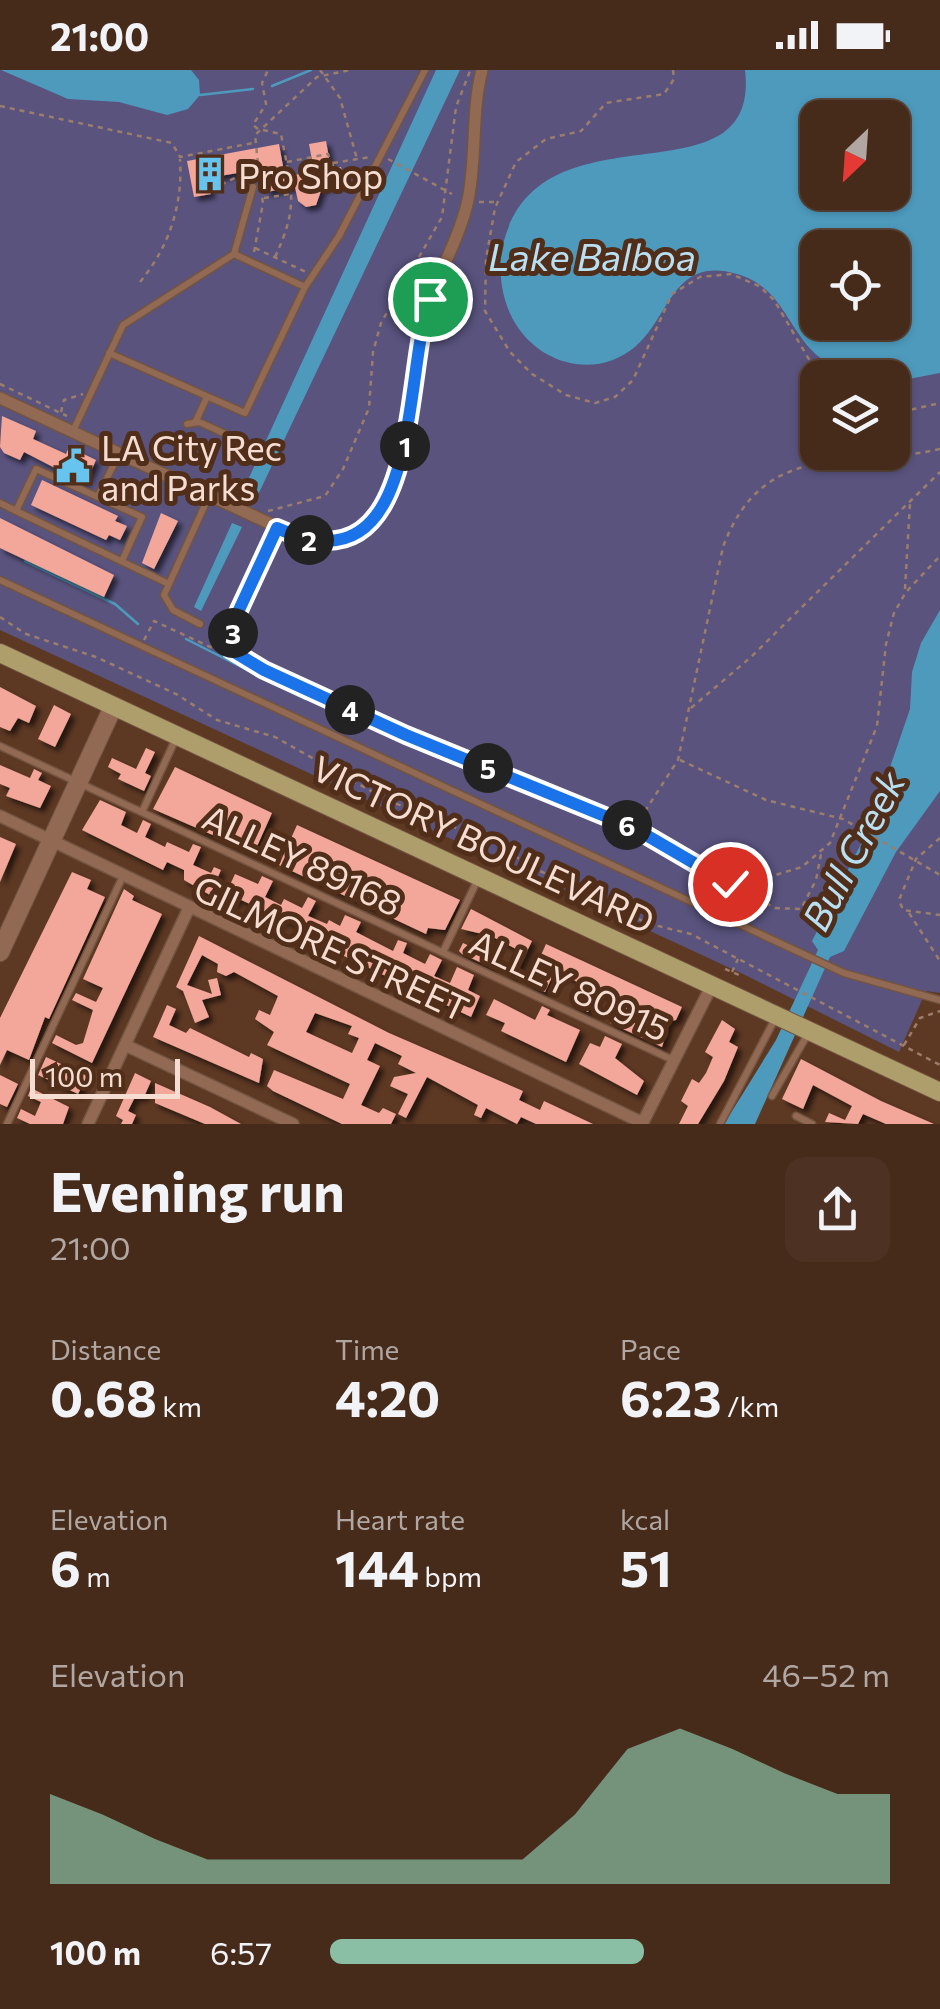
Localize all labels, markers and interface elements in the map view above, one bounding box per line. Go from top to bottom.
text: 21:00 [50,12,149,59]
north arrow [800,100,910,210]
map controls [800,100,910,470]
place label: Pro Shop [238,153,383,196]
building icon: Pro Shop [191,155,229,193]
button: locate [800,230,910,340]
water label: Lake Balboa [488,232,696,279]
pin [388,257,473,342]
icon: arrive [403,272,458,327]
button: layers [800,360,910,470]
pin: 1 [380,421,430,471]
place label: LA City Rec and Parks [101,425,282,508]
text: 1 [399,429,411,463]
public building icon: LA City Rec and Parks [54,447,92,485]
pin: 2 [284,515,334,565]
text: 2 [301,523,317,557]
pin: 3 [208,608,258,658]
text: 3 [225,616,241,650]
pin: 4 [325,685,375,735]
text: 4 [341,693,359,727]
pin: 5 [463,743,513,793]
street label: VICTORY BOULEVARD [306,745,662,941]
text: 5 [480,751,496,785]
water label: Bull Creek [791,761,914,938]
street label: ALLEY 89168 [197,794,409,924]
pin: 6 [602,800,652,850]
text: 6 [618,808,636,842]
pin [688,842,773,927]
icon: check [703,857,758,912]
street label: GILMORE STREET [188,865,476,1029]
street label: ALLEY 80915 [464,919,676,1049]
scale bar [30,1054,180,1098]
text: 100 m [45,1059,123,1093]
text: Evening run [50,1156,345,1223]
button: share [785,1157,890,1262]
text: 21:00 [50,1227,131,1267]
text: Distance [50,1332,161,1366]
text: Time [335,1332,399,1366]
text: Pace [620,1332,681,1366]
text: 0.68 [50,1366,157,1427]
text: 4:20 [335,1366,440,1427]
text: 6:23 [620,1366,722,1427]
text: km [157,1389,202,1423]
text: /km [722,1389,779,1423]
text: Elevation [50,1502,168,1536]
text: Heart rate [335,1502,465,1536]
text: kcal [620,1502,670,1536]
text: 6 [50,1536,81,1597]
text: 144 [335,1536,419,1597]
text: 51 [620,1536,672,1597]
text: m [81,1559,111,1593]
text: bpm [419,1559,482,1593]
text: Elevation [50,1654,185,1694]
text: 46–52 m [762,1654,890,1694]
text: 100 m [50,1932,141,1972]
text: 6:57 [210,1932,272,1972]

